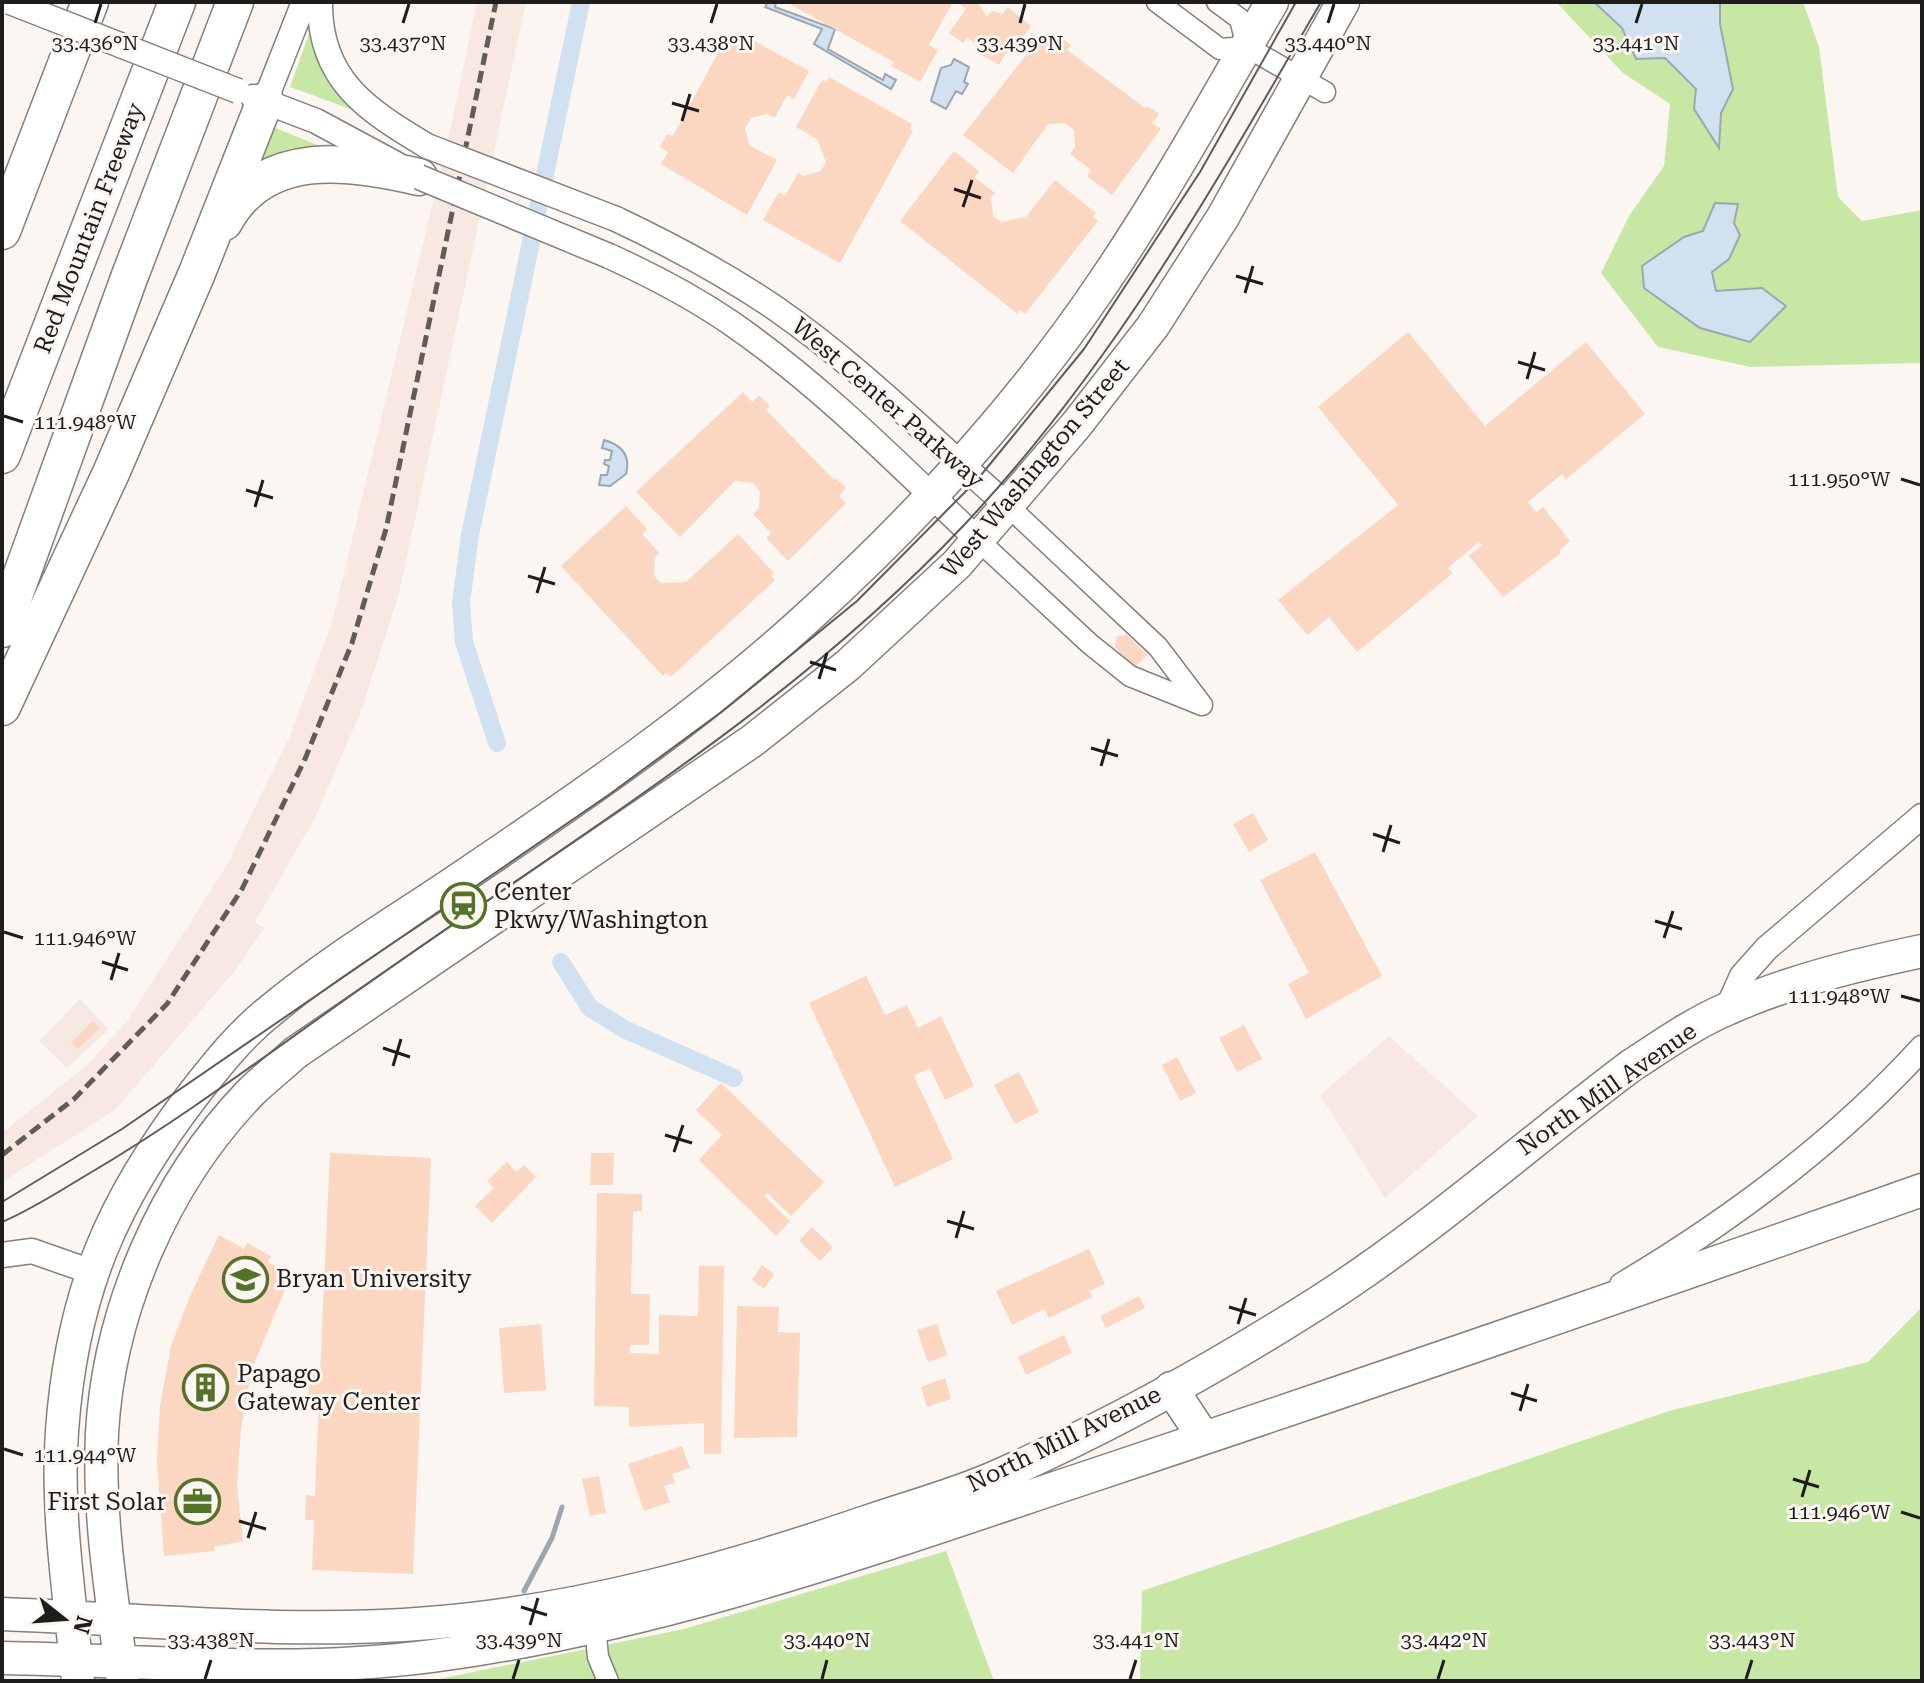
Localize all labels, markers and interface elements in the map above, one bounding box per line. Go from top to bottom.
text: 33.436°N [52,31,138,55]
text: 33.437°N [360,31,446,55]
text: 33.438°N [668,31,754,55]
text: 33.439°N [977,31,1063,55]
text: 33.440°N [1285,31,1371,55]
text: 33.441°N [1593,31,1679,55]
street label: Red Mountain Freeway [28,98,150,357]
street label: West Center Parkway [786,312,990,495]
street label: West Washington Street [935,353,1135,583]
text: 111.948°W [34,410,137,434]
text: 111.950°W [1788,467,1891,491]
place label: Center Pkwy/Washington [494,878,708,934]
station icon: Center Pkwy/Washington [439,882,487,930]
text: 111.946°W [34,926,137,950]
text: 111.948°W [1788,984,1891,1008]
street label: North Mill Avenue [1512,1017,1702,1161]
school or university icon: Bryan University [221,1255,269,1303]
place label: Bryan University [276,1265,472,1293]
place label: Papago Gateway Center [237,1360,420,1416]
building icon: Papago Gateway Center [182,1364,230,1412]
street label: North Mill Avenue [963,1380,1165,1498]
text: 111.944°W [34,1443,137,1467]
office icon: First Solar [173,1478,221,1526]
place label: First Solar [47,1488,166,1516]
text: 111.946°W [1788,1500,1891,1524]
north arrow [24,1579,104,1659]
text: N [68,1613,97,1637]
text: 33.438°N [168,1628,254,1652]
text: 33.439°N [476,1628,562,1652]
text: 33.440°N [784,1628,870,1652]
text: 33.441°N [1093,1628,1179,1652]
text: 33.442°N [1401,1628,1487,1652]
text: 33.443°N [1709,1628,1795,1652]

